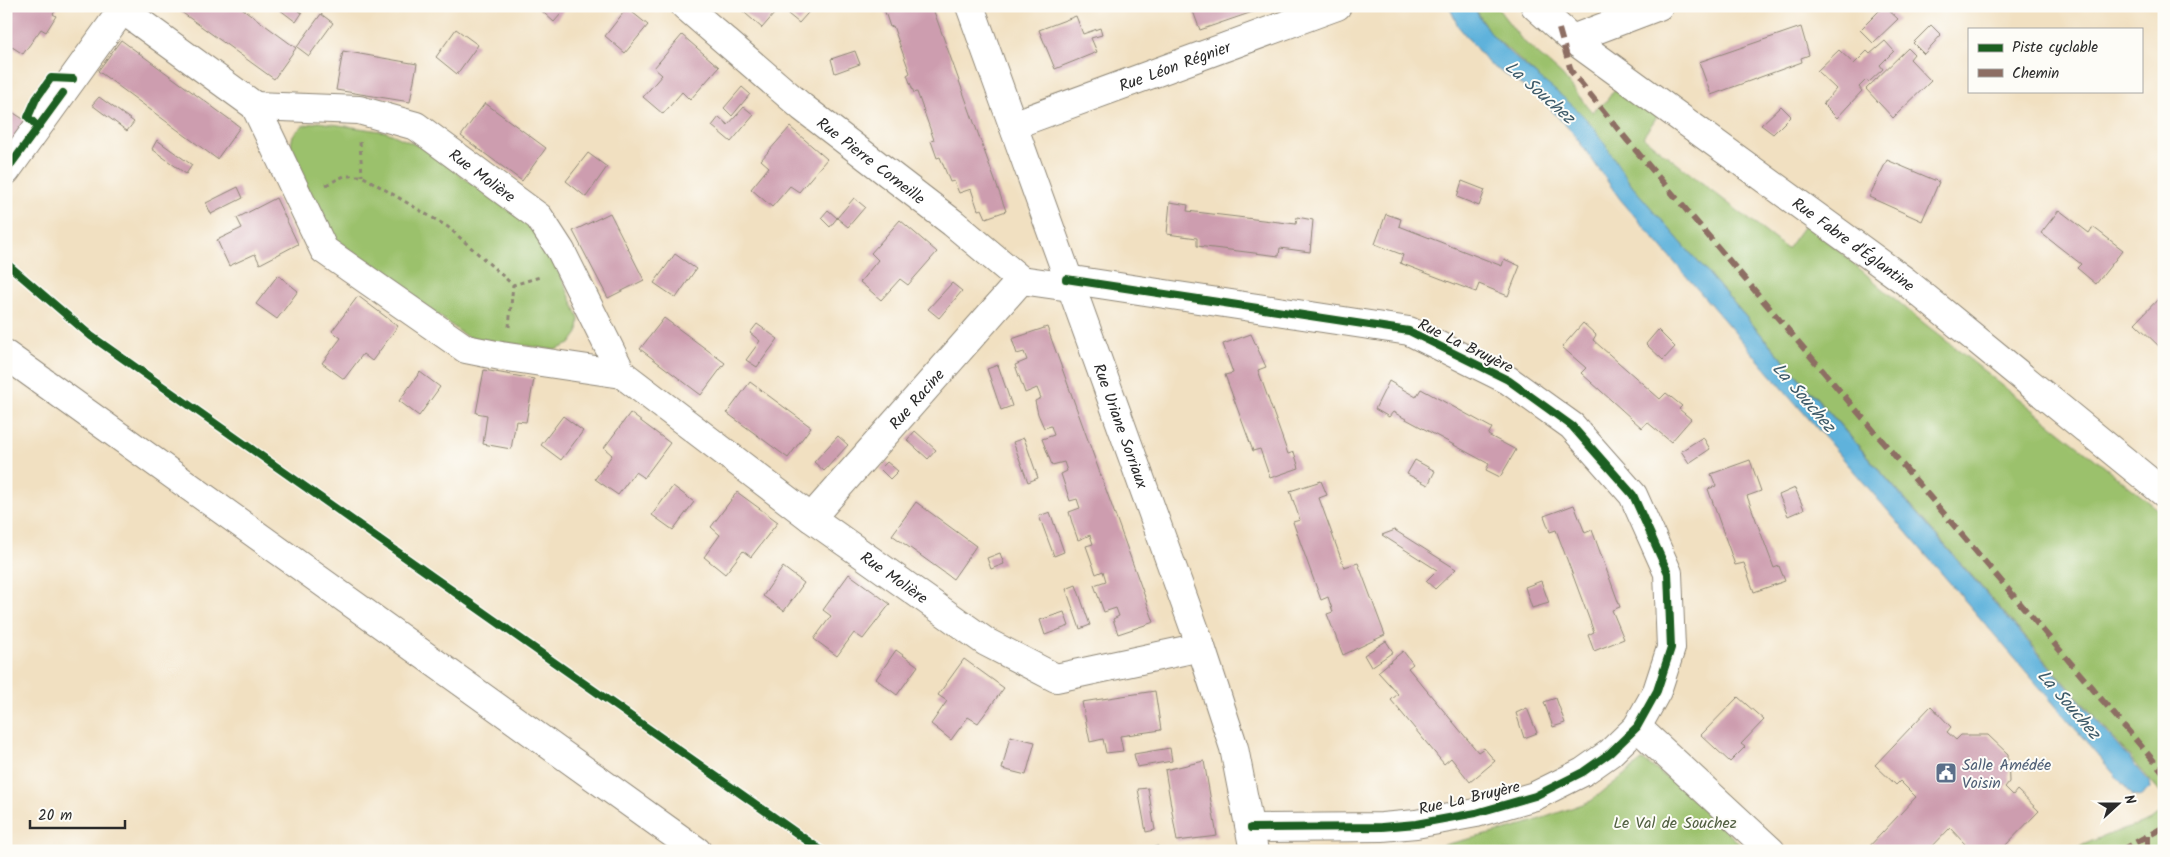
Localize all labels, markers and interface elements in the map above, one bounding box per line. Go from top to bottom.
legend [1968,28,2142,92]
street label: Rue Léon Régnier [1116,35,1236,99]
text: Piste cyclable [2012,36,2098,60]
water label: La Souchez [1497,54,1582,133]
text: Chemin [2012,62,2059,86]
street label: Rue Pierre Corneille [811,112,930,211]
street label: Rue Molière [443,143,520,210]
street label: Rue Fabre d'Églantine [1786,192,1920,298]
street label: Rue La Bruyère [1413,312,1517,380]
water label: La Souchez [1764,356,1843,441]
street label: Rue Uriane Sorriaux [1086,360,1154,493]
street label: Rue Racine [883,364,951,436]
street label: Rue Molière [855,546,933,611]
water label: La Souchez [2029,663,2108,748]
place label: Salle Amédée Voisin [1962,753,2051,796]
public building icon: Salle Amédée Voisin [1934,761,1958,785]
street label: Rue La Bruyère [1416,775,1523,822]
north arrow [2092,780,2142,830]
text: N [2117,792,2141,808]
scale bar [30,797,125,829]
text: 20 m [38,804,72,828]
park label: Le Val de Souchez [1613,811,1737,836]

